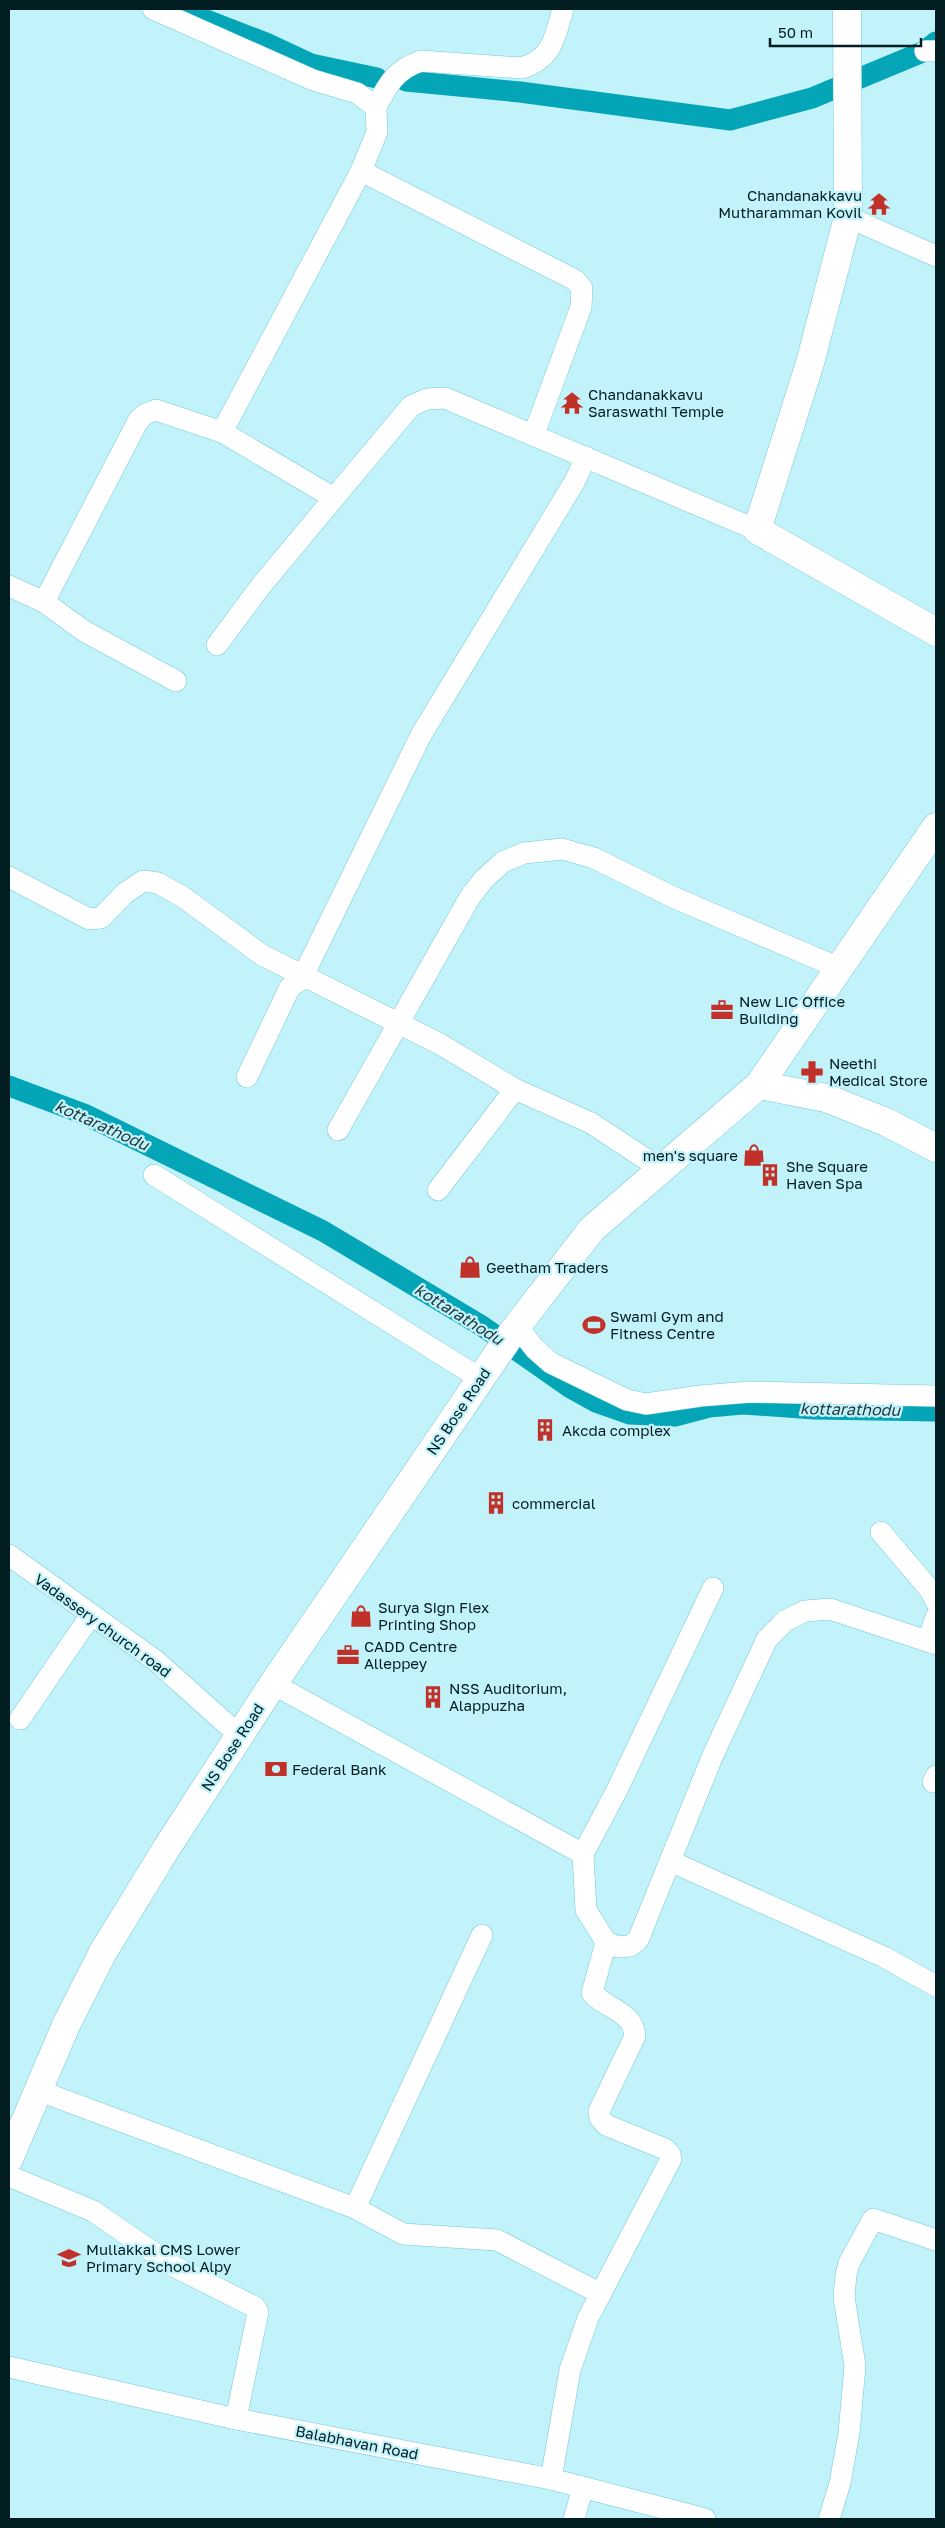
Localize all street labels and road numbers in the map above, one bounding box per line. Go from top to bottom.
street label: NS Bose Road [422,1364,494,1458]
street label: Vadassery church road [31,1569,175,1681]
street label: NS Bose Road [197,1700,267,1794]
street label: Balabhavan Road [294,2421,420,2463]

